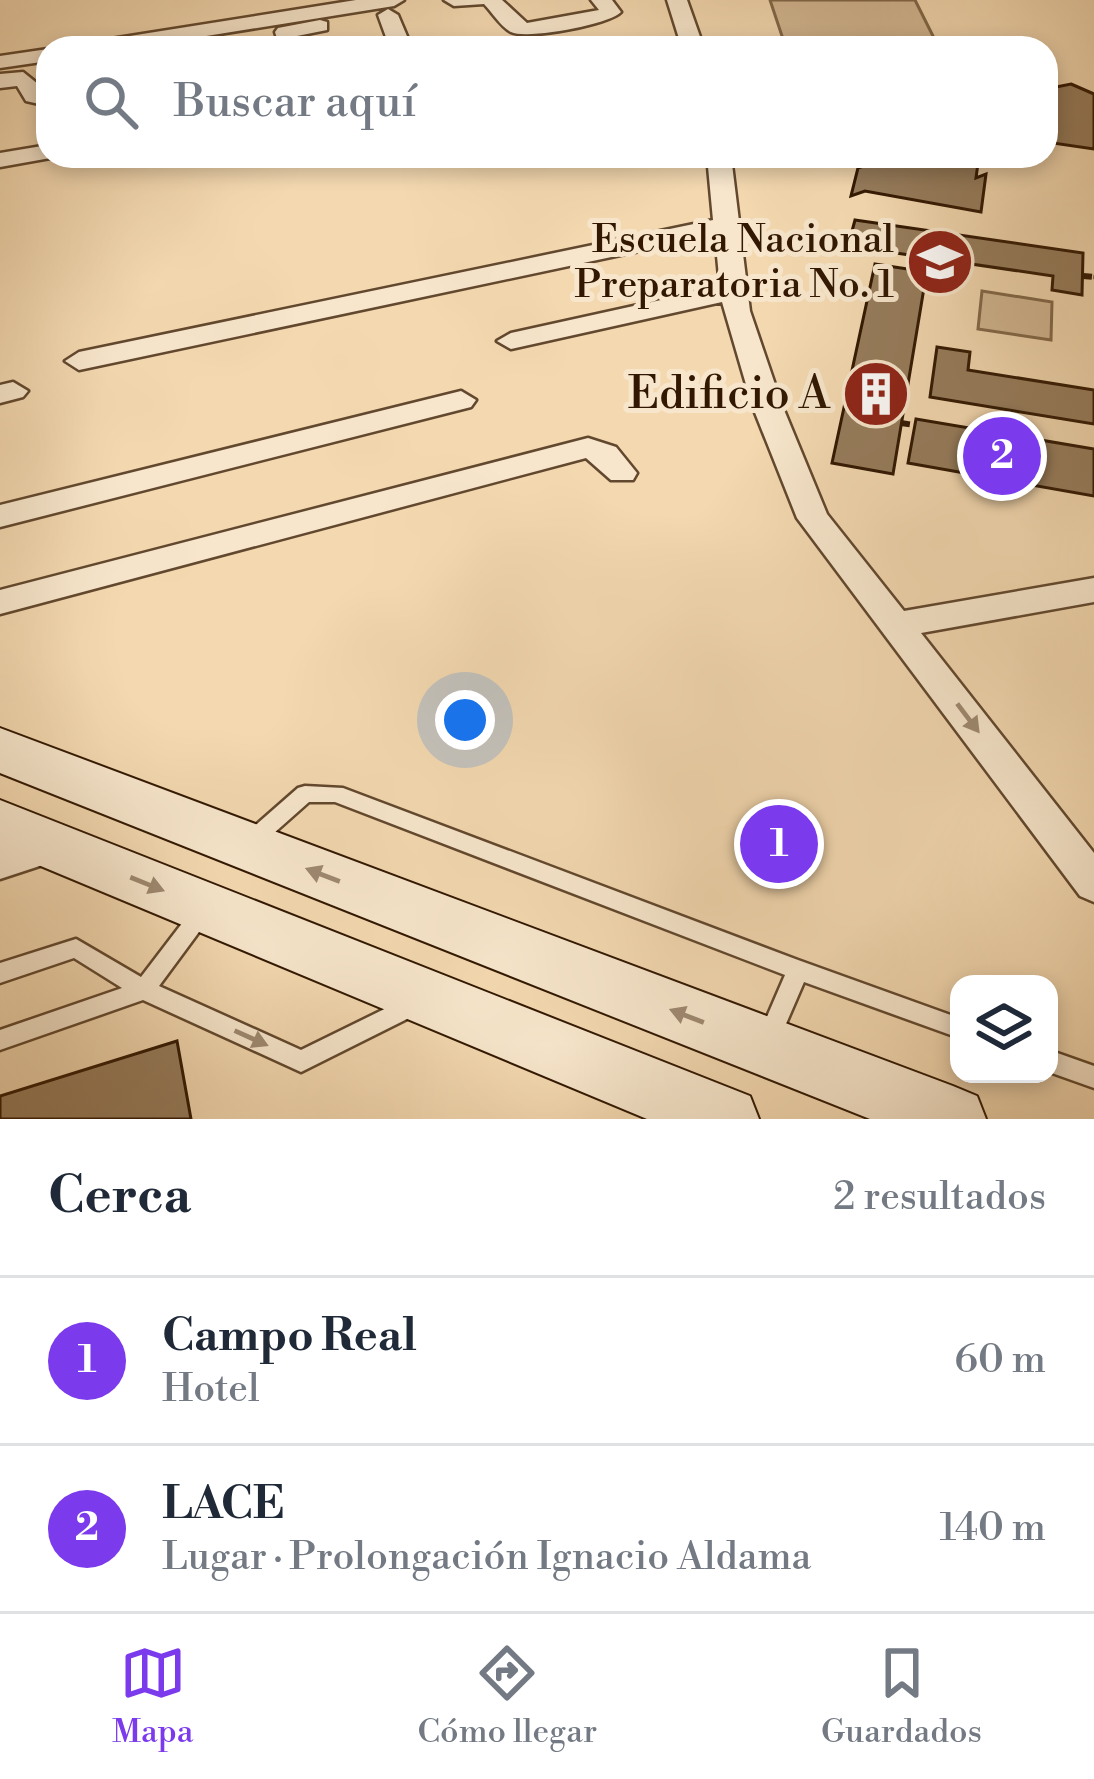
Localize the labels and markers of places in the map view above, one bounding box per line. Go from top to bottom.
place label: Escuela Nacional Preparatoria No. 1 [574,216,894,310]
school or university icon: Escuela Nacional Preparatoria No. 1 [905,227,975,297]
building icon: Edificio A [841,359,911,429]
place label: Edificio A [628,366,831,423]
pin: 2 [963,411,1041,501]
pin: 1 [740,799,818,889]

